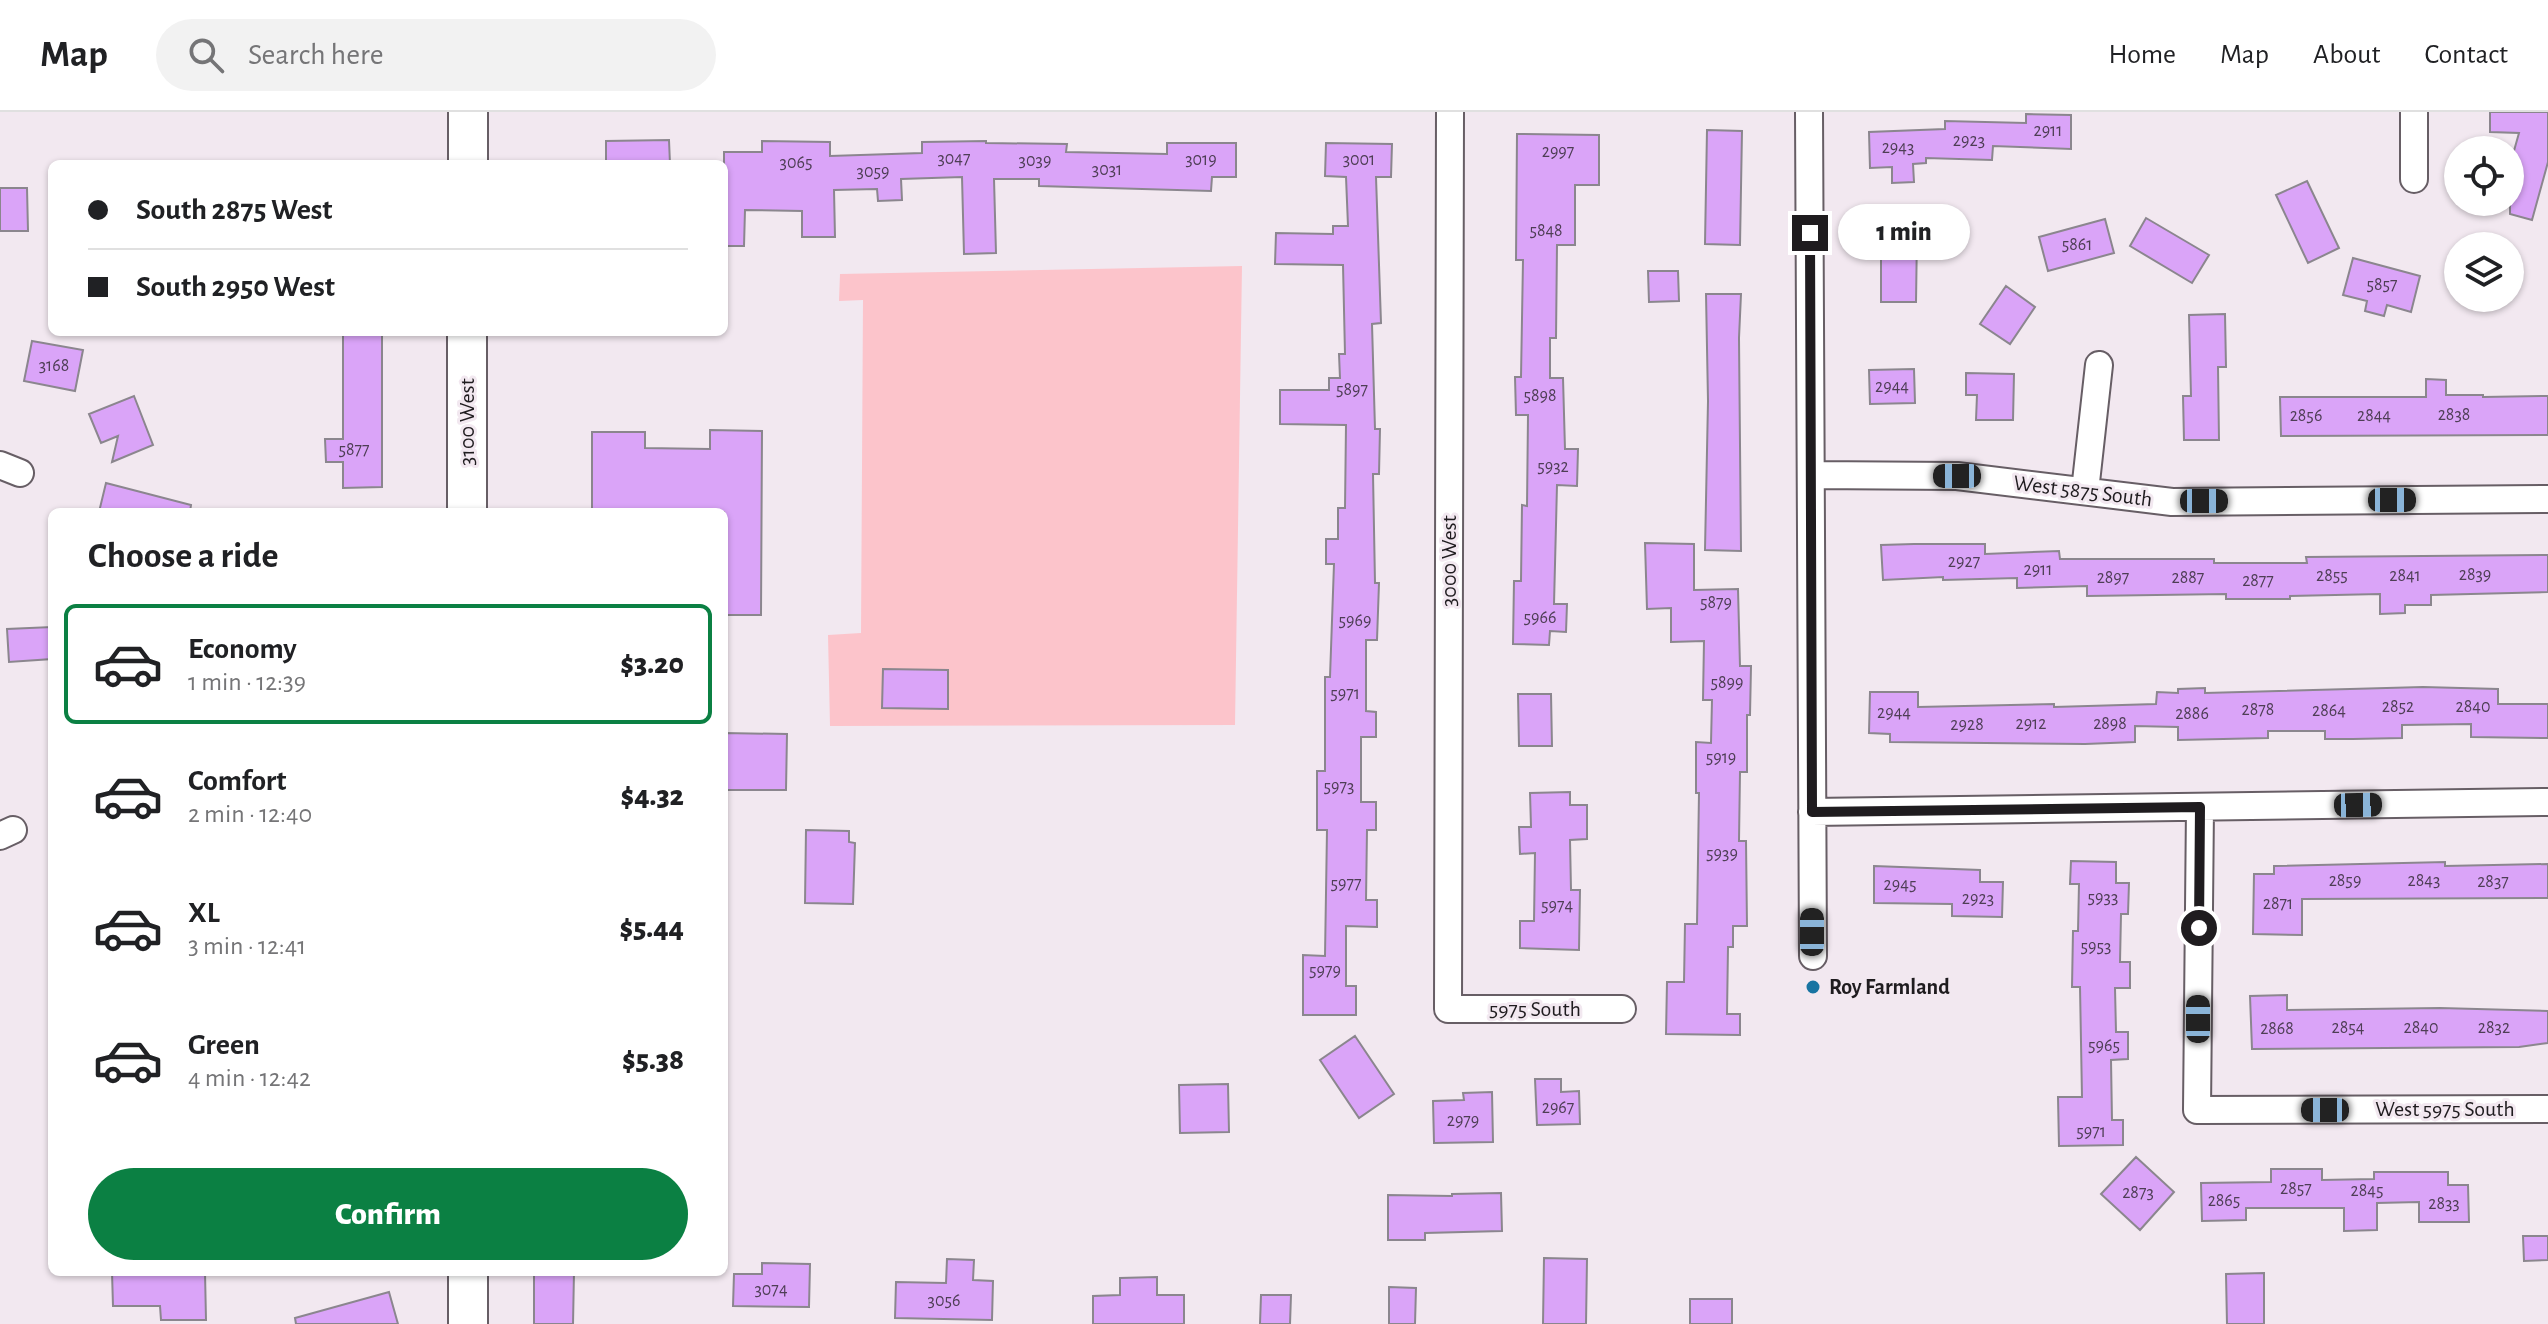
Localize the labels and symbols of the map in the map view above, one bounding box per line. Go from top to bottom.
house number: 2911 [2033,122,2063,140]
house number: 2923 [1953,132,1985,150]
house number: 2943 [1882,139,1914,157]
house number: 2997 [1542,143,1574,161]
house number: 3047 [937,150,971,168]
house number: 3019 [1185,151,1217,169]
house number: 3001 [1343,151,1375,169]
house number: 3039 [1019,152,1051,170]
house number: 3065 [780,154,812,172]
house number: 3031 [1092,161,1122,179]
house number: 3059 [857,163,889,181]
callout: 1 min [1838,205,1970,261]
route end [1792,215,1828,251]
house number: 5848 [1529,222,1563,240]
house number: 5861 [2062,236,2092,254]
house number: 5857 [2366,276,2398,294]
house number: 3168 [39,357,69,375]
street label: 3100 West [456,378,478,466]
house number: 2944 [1875,378,1909,396]
house number: 5897 [1336,381,1368,399]
house number: 5898 [1523,387,1557,405]
house number: 2838 [2438,406,2470,424]
house number: 2856 [2290,407,2322,425]
house number: 2844 [2357,407,2391,425]
house number: 5877 [338,441,370,459]
house number: 5932 [1537,458,1569,476]
car [1933,464,1981,488]
street label: West 5875 South [2012,472,2154,510]
car [2368,488,2416,512]
car [2180,489,2228,513]
street label: 3000 West [1438,515,1460,607]
house number: 2927 [1948,553,1980,571]
house number: 2911 [2023,561,2053,579]
house number: 2839 [2459,566,2491,584]
house number: 2855 [2316,567,2348,585]
house number: 2841 [2389,567,2421,585]
house number: 2897 [2097,569,2129,587]
house number: 2887 [2172,569,2204,587]
house number: 2877 [2242,572,2274,590]
house number: 5879 [1700,594,1732,612]
house number: 5966 [1524,609,1556,627]
house number: 5969 [1339,612,1371,630]
house number: 5899 [1711,674,1743,692]
house number: 5971 [1330,685,1360,703]
house number: 2852 [2382,698,2414,716]
house number: 2840 [2456,698,2490,716]
house number: 2878 [2242,701,2274,719]
house number: 2864 [2312,702,2346,720]
house number: 2944 [1877,704,1911,722]
house number: 2886 [2175,705,2209,723]
house number: 2912 [2015,715,2047,733]
house number: 2898 [2093,715,2127,733]
house number: 2928 [1950,716,1984,734]
house number: 5919 [1706,749,1736,767]
house number: 5973 [1324,778,1354,796]
car [2334,793,2382,817]
house number: 5939 [1706,845,1738,863]
house number: 2859 [2329,872,2361,890]
house number: 2843 [2408,872,2440,890]
house number: 2837 [2477,873,2509,891]
house number: 5977 [1331,875,1362,893]
house number: 2945 [1884,876,1916,894]
house number: 5933 [2088,889,2118,907]
house number: 2923 [1962,890,1994,908]
house number: 2871 [2263,895,2293,913]
house number: 5974 [1541,897,1573,915]
car [1800,908,1824,956]
route start [2181,910,2217,946]
house number: 5953 [2081,938,2111,956]
house number: 5979 [1309,962,1341,980]
place label: Roy Farmland [1829,976,1950,999]
marker: Roy Farmland [1804,978,1822,996]
car [2186,995,2210,1043]
street label: 5975 South [1489,998,1581,1020]
house number: 2854 [2332,1019,2365,1037]
house number: 2840 [2404,1019,2438,1037]
house number: 2832 [2478,1019,2510,1037]
house number: 2868 [2260,1020,2294,1038]
house number: 5965 [2088,1037,2120,1055]
car [2301,1098,2349,1122]
street label: West 5975 South [2375,1098,2515,1120]
house number: 2967 [1542,1099,1574,1117]
house number: 2979 [1447,1112,1479,1130]
house number: 5971 [2076,1123,2106,1141]
house number: 2857 [2280,1180,2312,1198]
house number: 2845 [2351,1182,2383,1200]
house number: 2873 [2122,1184,2154,1202]
house number: 2865 [2208,1192,2240,1210]
house number: 2833 [2428,1195,2460,1213]
house number: 3074 [754,1281,788,1299]
house number: 3056 [928,1292,960,1310]

